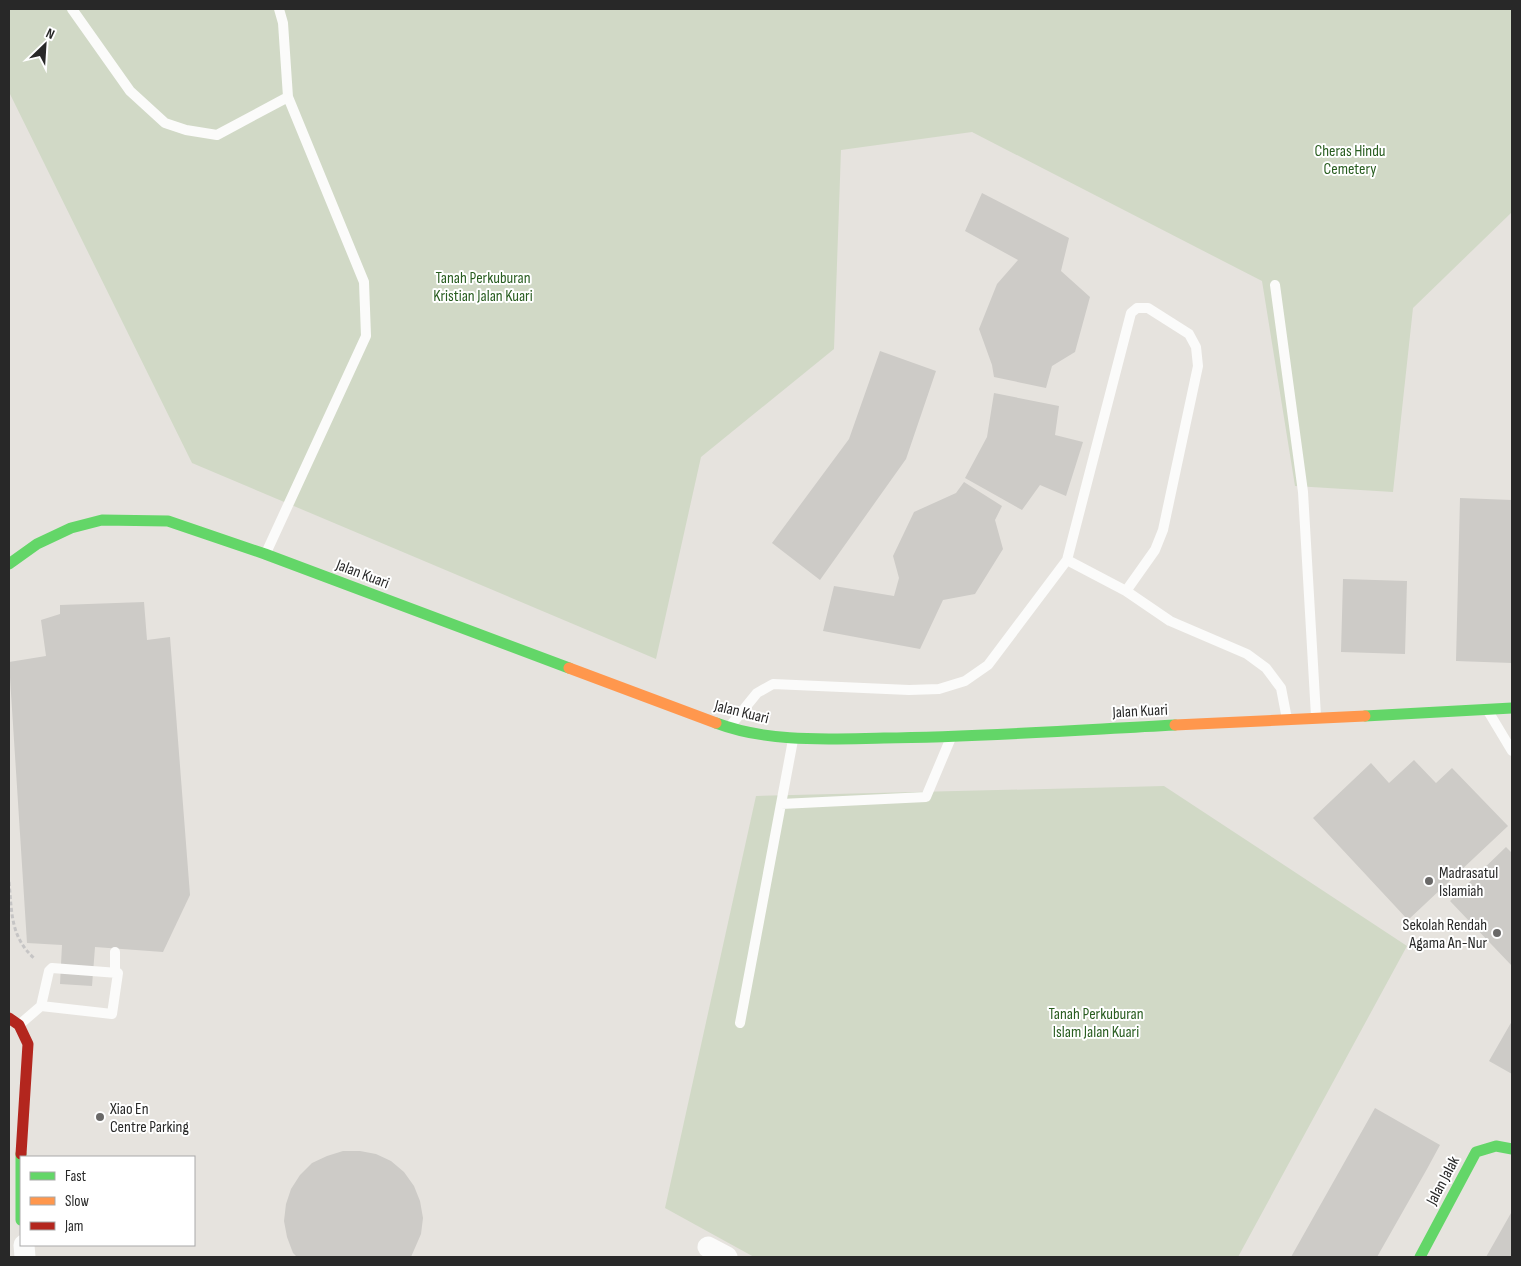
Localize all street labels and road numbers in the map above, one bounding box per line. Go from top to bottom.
street label: Jalan Kuari [332,555,392,593]
street label: Jalan Kuari [711,696,771,728]
street label: Jalan Kuari [1111,701,1168,722]
street label: Jalan Jalak [1422,1153,1464,1209]

